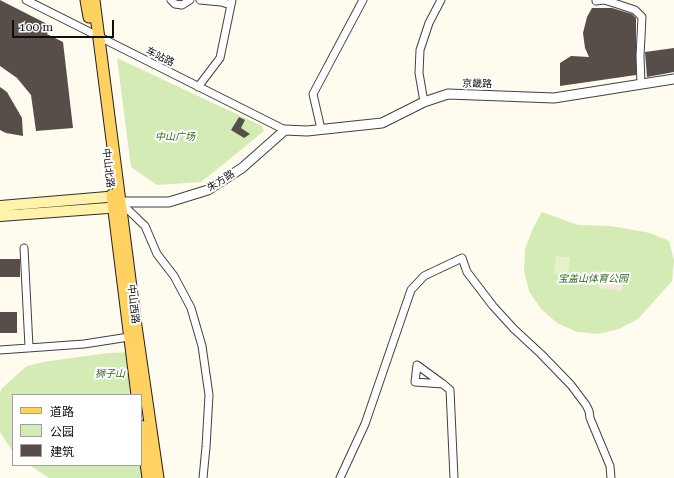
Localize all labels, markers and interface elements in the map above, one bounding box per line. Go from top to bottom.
scale bar [14,12,116,38]
text: 100 m [19,20,53,34]
street label: 车站路 [144,45,176,69]
street label: 京畿路 [462,78,492,90]
park label: 中山广场 [155,131,195,143]
street label: 中山北路 [100,147,116,189]
street label: 朱方路 [205,168,237,194]
park label: 宝盖山体育公园 [558,273,628,285]
street label: 中山西路 [125,283,141,325]
park label: 狮子山 [95,368,125,380]
legend [12,394,142,466]
text: 道路 [50,405,74,419]
text: 公园 [50,425,74,439]
text: 建筑 [50,445,74,459]

